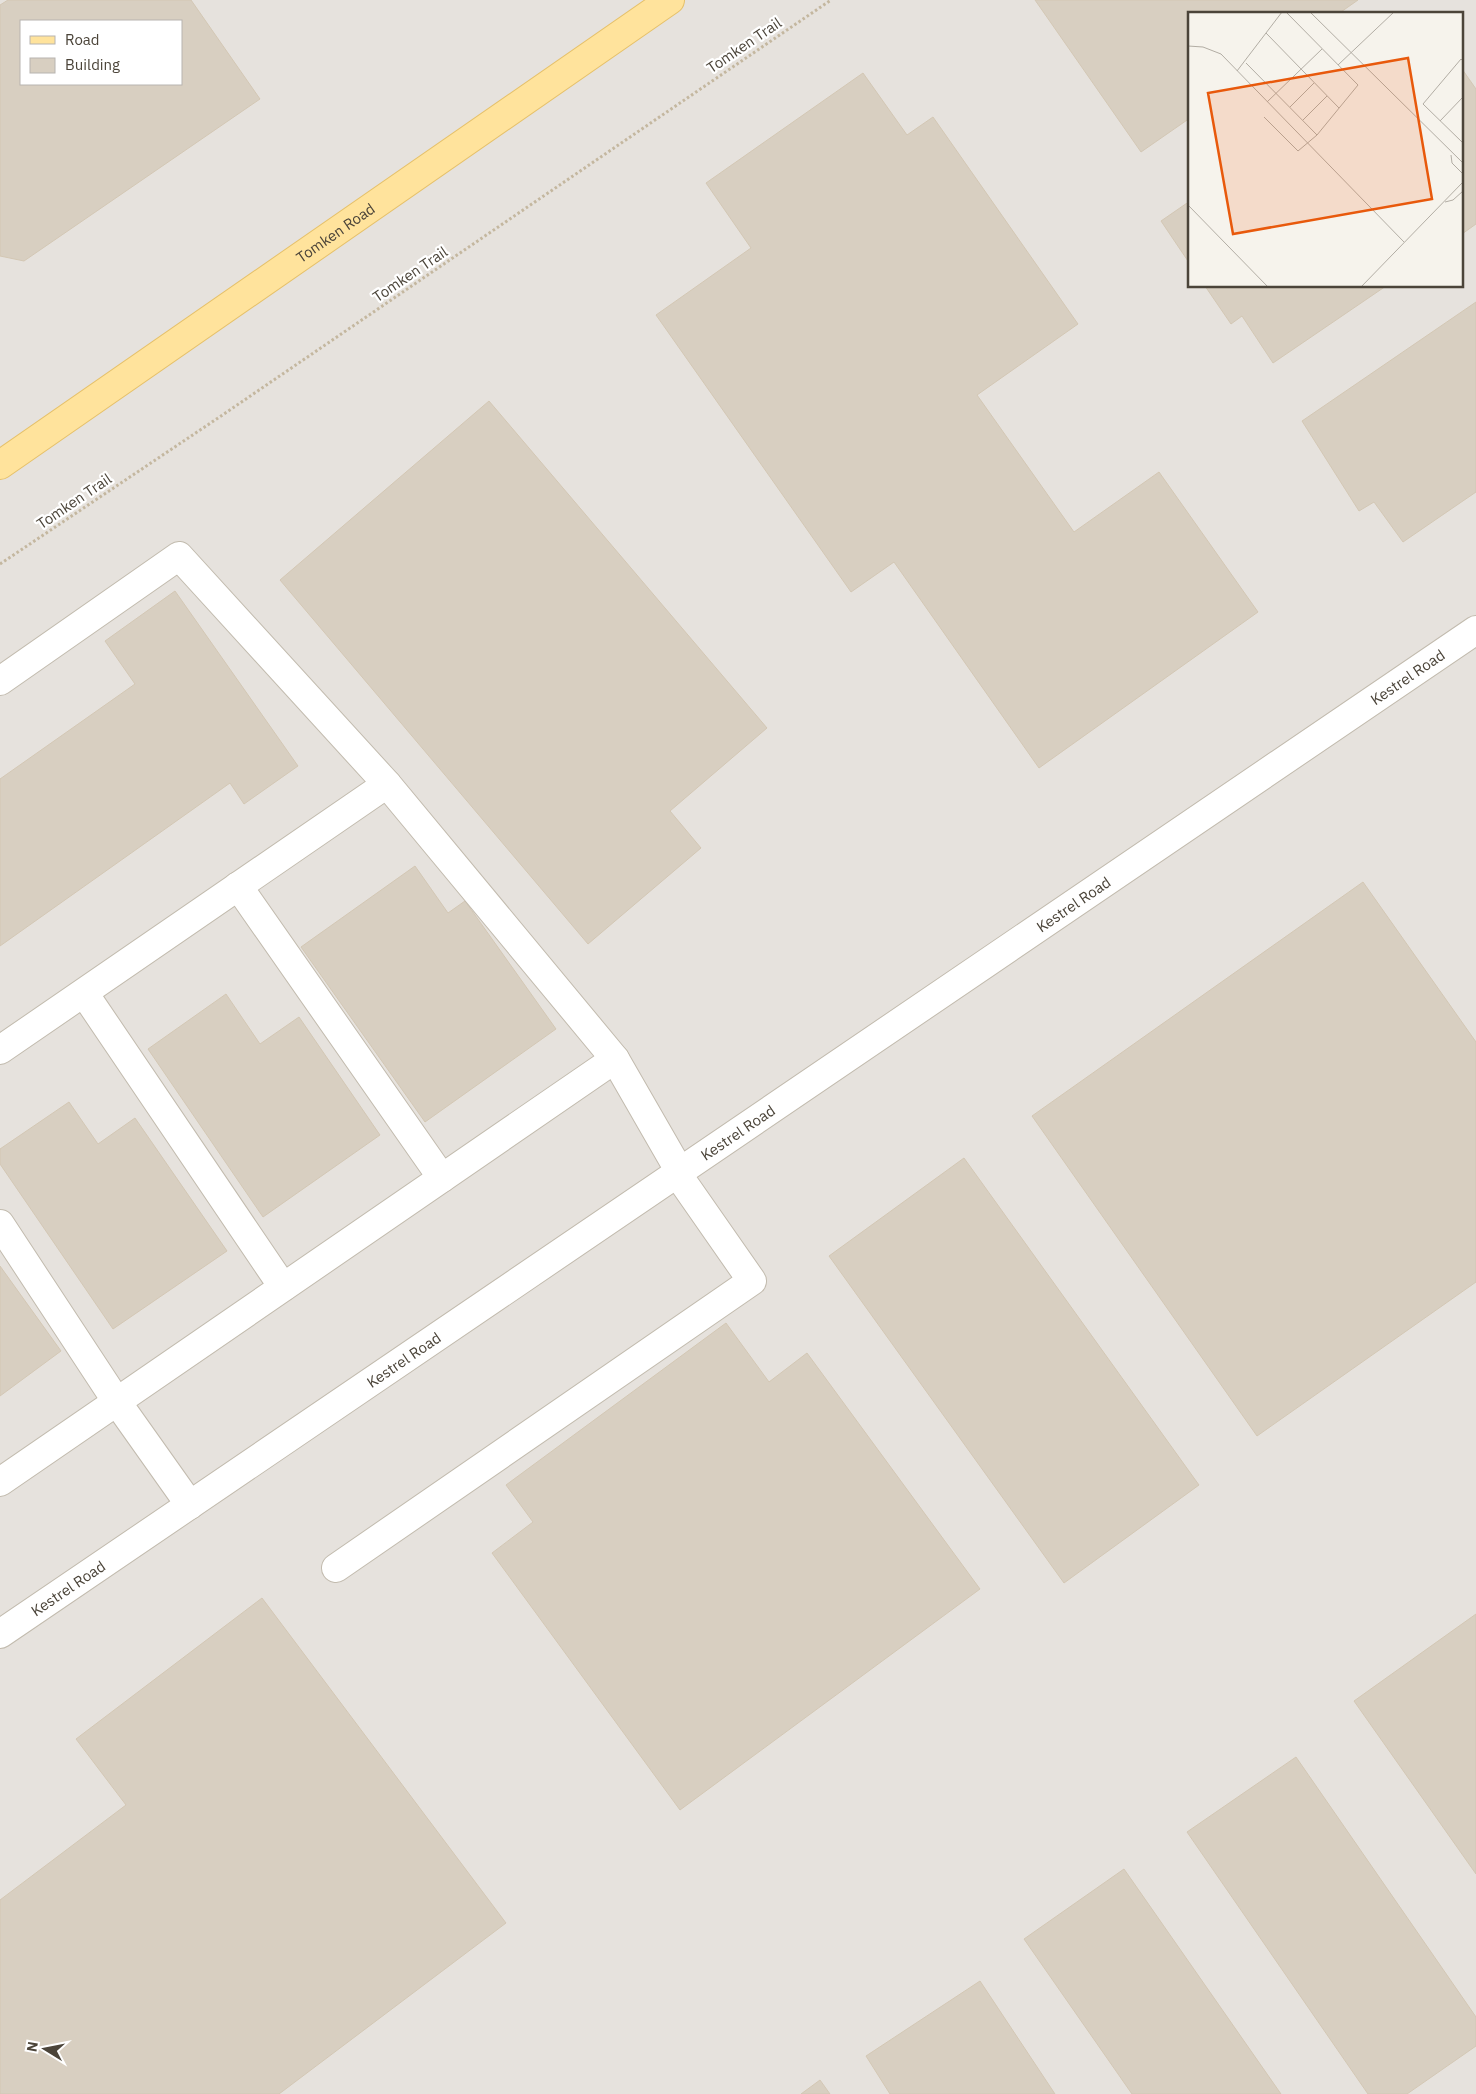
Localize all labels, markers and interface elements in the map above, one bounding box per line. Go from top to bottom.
inset map [1188,12,1464,288]
street label: Tomken Trail [703,13,785,77]
legend [20,20,182,85]
text: Road [65,30,100,49]
text: Building [65,55,120,74]
street label: Tomken Road [292,198,378,266]
street label: Tomken Trail [369,242,451,306]
street label: Tomken Trail [33,469,115,533]
street label: Kestrel Road [1367,645,1448,709]
street label: Kestrel Road [1032,872,1114,936]
street label: Kestrel Road [697,1100,778,1164]
street label: Kestrel Road [363,1328,444,1391]
street label: Kestrel Road [27,1556,109,1620]
north arrow [20,2024,70,2074]
text: N [22,2040,42,2053]

